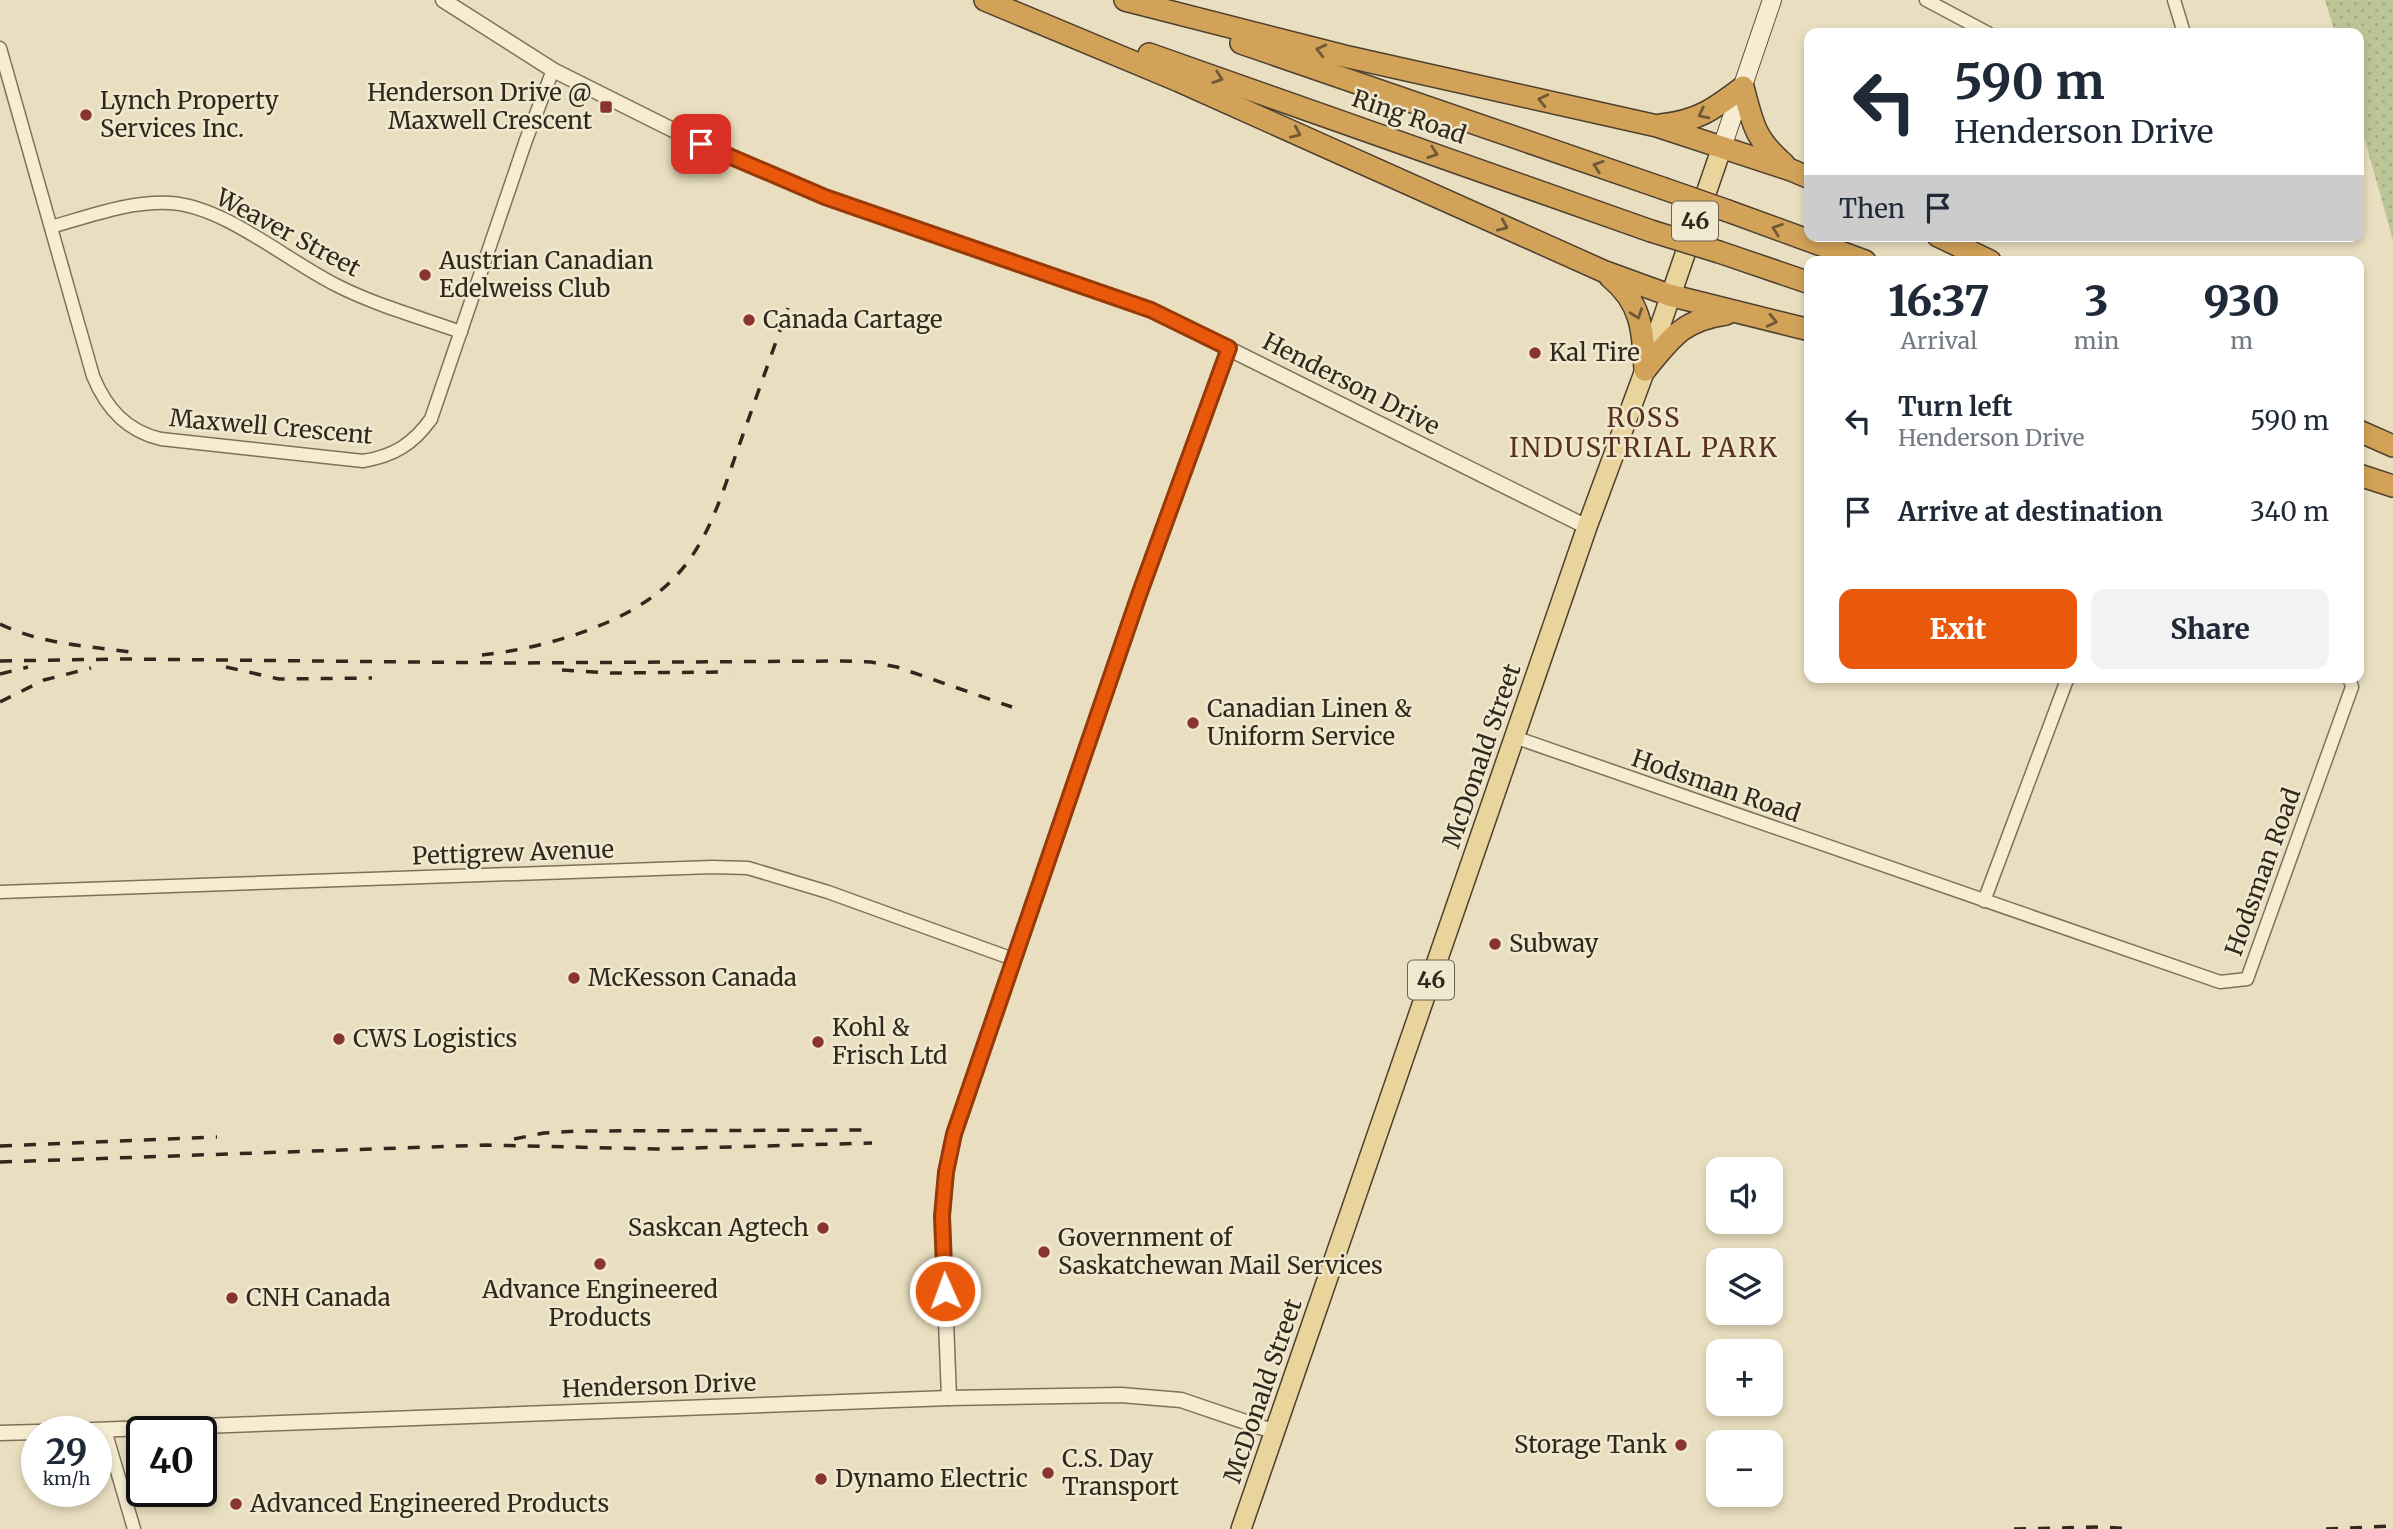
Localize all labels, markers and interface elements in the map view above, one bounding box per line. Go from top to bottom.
one-way arrow [1315,44,1327,58]
text: 590 m [1954,51,2105,112]
icon: left [1839,56,1930,147]
one-way arrow [1212,70,1224,84]
place label: Henderson Drive @ Maxwell Crescent [367,77,593,136]
street label: Ring Road [1348,83,1470,150]
place label: Lynch Property Services Inc. [100,85,279,144]
one-way arrow [1537,94,1549,109]
marker: Henderson Drive @ Maxwell Crescent [598,99,614,115]
one-way arrow [1698,106,1710,120]
marker: Lynch Property Services Inc. [78,107,94,123]
text: Henderson Drive [1954,112,2214,152]
pin [671,114,731,174]
icon: arrive [682,125,720,163]
one-way arrow [1288,125,1301,139]
one-way arrow [1427,145,1439,159]
one-way arrow [1592,160,1604,174]
street label: Weaver Street [210,181,366,284]
icon: arrive [1919,189,1957,227]
text: Then [1839,192,1905,225]
road number: 46 [1672,202,1718,241]
one-way arrow [1496,218,1508,232]
one-way arrow [1772,223,1784,237]
place label: Austrian Canadian Edelweiss Club [438,245,653,304]
marker: Austrian Canadian Edelweiss Club [417,267,433,283]
text: 16:37 [1888,275,1990,327]
text: 3 [2085,275,2109,327]
text: 930 [2204,275,2280,327]
place label: Canada Cartage [763,304,943,335]
one-way arrow [1629,308,1643,320]
marker: Canada Cartage [741,312,757,328]
one-way arrow [1766,313,1778,328]
street label: Henderson Drive [1257,326,1445,442]
text: Arrival [1901,326,1977,355]
text: min [2074,326,2119,355]
text: m [2230,326,2253,355]
place label: Kal Tire [1549,337,1640,368]
marker: Kal Tire [1527,345,1543,361]
text: Turn left [1898,390,2012,423]
district label: ROSS INDUSTRIAL PARK [1509,401,1779,464]
street label: Maxwell Crescent [168,402,375,451]
icon: left [1839,402,1877,440]
text: 590 m [2250,404,2329,437]
text: Henderson Drive [1898,423,2085,452]
icon: arrive [1839,493,1877,531]
text: Arrive at destination [1898,495,2163,528]
text: 340 m [2250,495,2329,528]
button: Exit [1839,589,2077,669]
button: Share [2091,589,2329,669]
street label: McDonald Street [1435,659,1528,852]
place label: Canadian Linen & Uniform Service [1207,693,1412,752]
marker: Canadian Linen & Uniform Service [1185,715,1201,731]
street label: Hodsman Road [1628,742,1804,829]
street label: Hodsman Road [2218,784,2307,960]
street label: Pettigrew Avenue [411,833,614,872]
place label: Subway [1509,928,1599,959]
marker: Subway [1487,936,1503,952]
road number: 46 [1408,960,1454,1000]
place label: McKesson Canada [588,962,797,993]
marker: McKesson Canada [566,970,582,986]
place label: Kohl & Frisch Ltd [832,1012,948,1071]
place label: CWS Logistics [353,1023,517,1054]
marker: CWS Logistics [331,1031,347,1047]
marker: Kohl & Frisch Ltd [810,1034,826,1050]
map controls [1706,1157,1783,1507]
button: sound [1706,1157,1783,1234]
place label: Saskcan Agtech [628,1212,809,1243]
marker: Saskcan Agtech [815,1220,831,1236]
place label: Government of Saskatchewan Mail Services [1058,1222,1383,1281]
marker: Government of Saskatchewan Mail Services [1036,1244,1052,1260]
button: layers [1706,1248,1783,1325]
position arrow [908,1254,982,1328]
marker: Advance Engineered Products [592,1256,608,1272]
place label: Advance Engineered Products [481,1274,718,1333]
place label: CNH Canada [246,1282,391,1313]
marker: CNH Canada [224,1290,240,1306]
street label: McDonald Street [1216,1294,1309,1487]
button: + [1706,1339,1783,1416]
street label: Henderson Drive [561,1367,757,1404]
speed limit sign: 40 [126,1416,217,1507]
place label: Storage Tank [1514,1429,1668,1460]
text: 29 [46,1430,87,1474]
button: − [1706,1430,1783,1507]
marker: Storage Tank [1673,1437,1689,1453]
place label: C.S. Day Transport [1062,1443,1180,1502]
place label: Dynamo Electric [835,1463,1028,1494]
marker: C.S. Day Transport [1040,1465,1056,1481]
text: km/h [43,1467,90,1490]
marker: Dynamo Electric [813,1471,829,1487]
place label: Advanced Engineered Products [249,1488,609,1519]
marker: Advanced Engineered Products [228,1496,244,1512]

